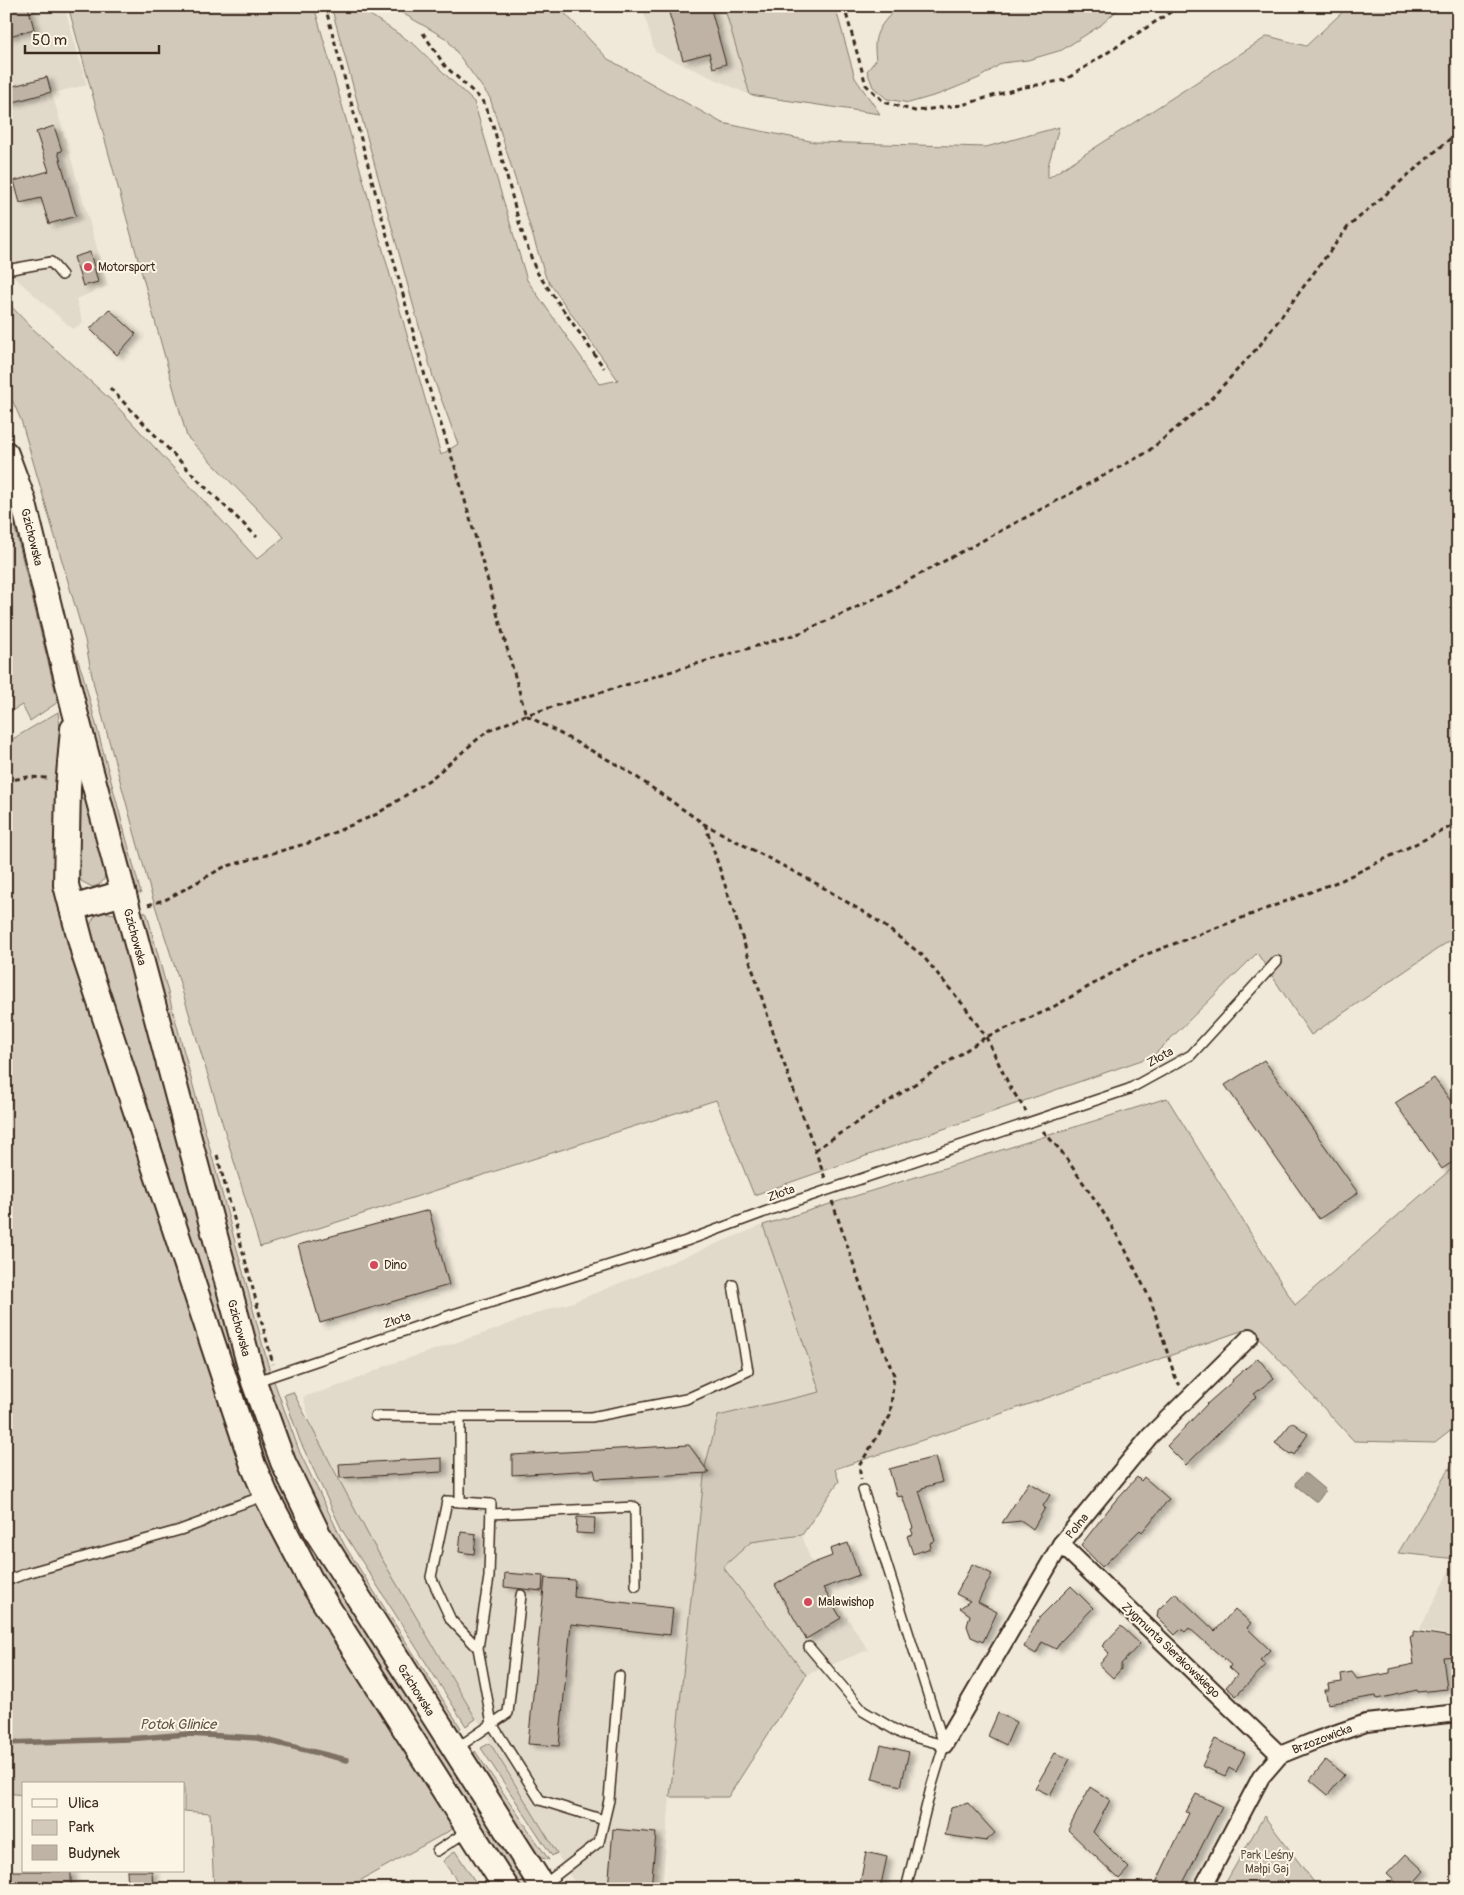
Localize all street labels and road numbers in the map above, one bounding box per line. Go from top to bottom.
street label: Gzichowska [17,507,46,568]
street label: Gzichowska [120,907,149,968]
street label: Złota [1144,1044,1176,1071]
street label: Złota [765,1181,797,1205]
street label: Gzichowska [224,1298,253,1359]
street label: Złota [381,1309,413,1332]
street label: Polna [1063,1510,1092,1542]
street label: Zygmunta Sierakowskiego [1118,1599,1223,1702]
street label: Gzichowska [394,1662,438,1719]
street label: Brzozowicka [1290,1721,1355,1758]

